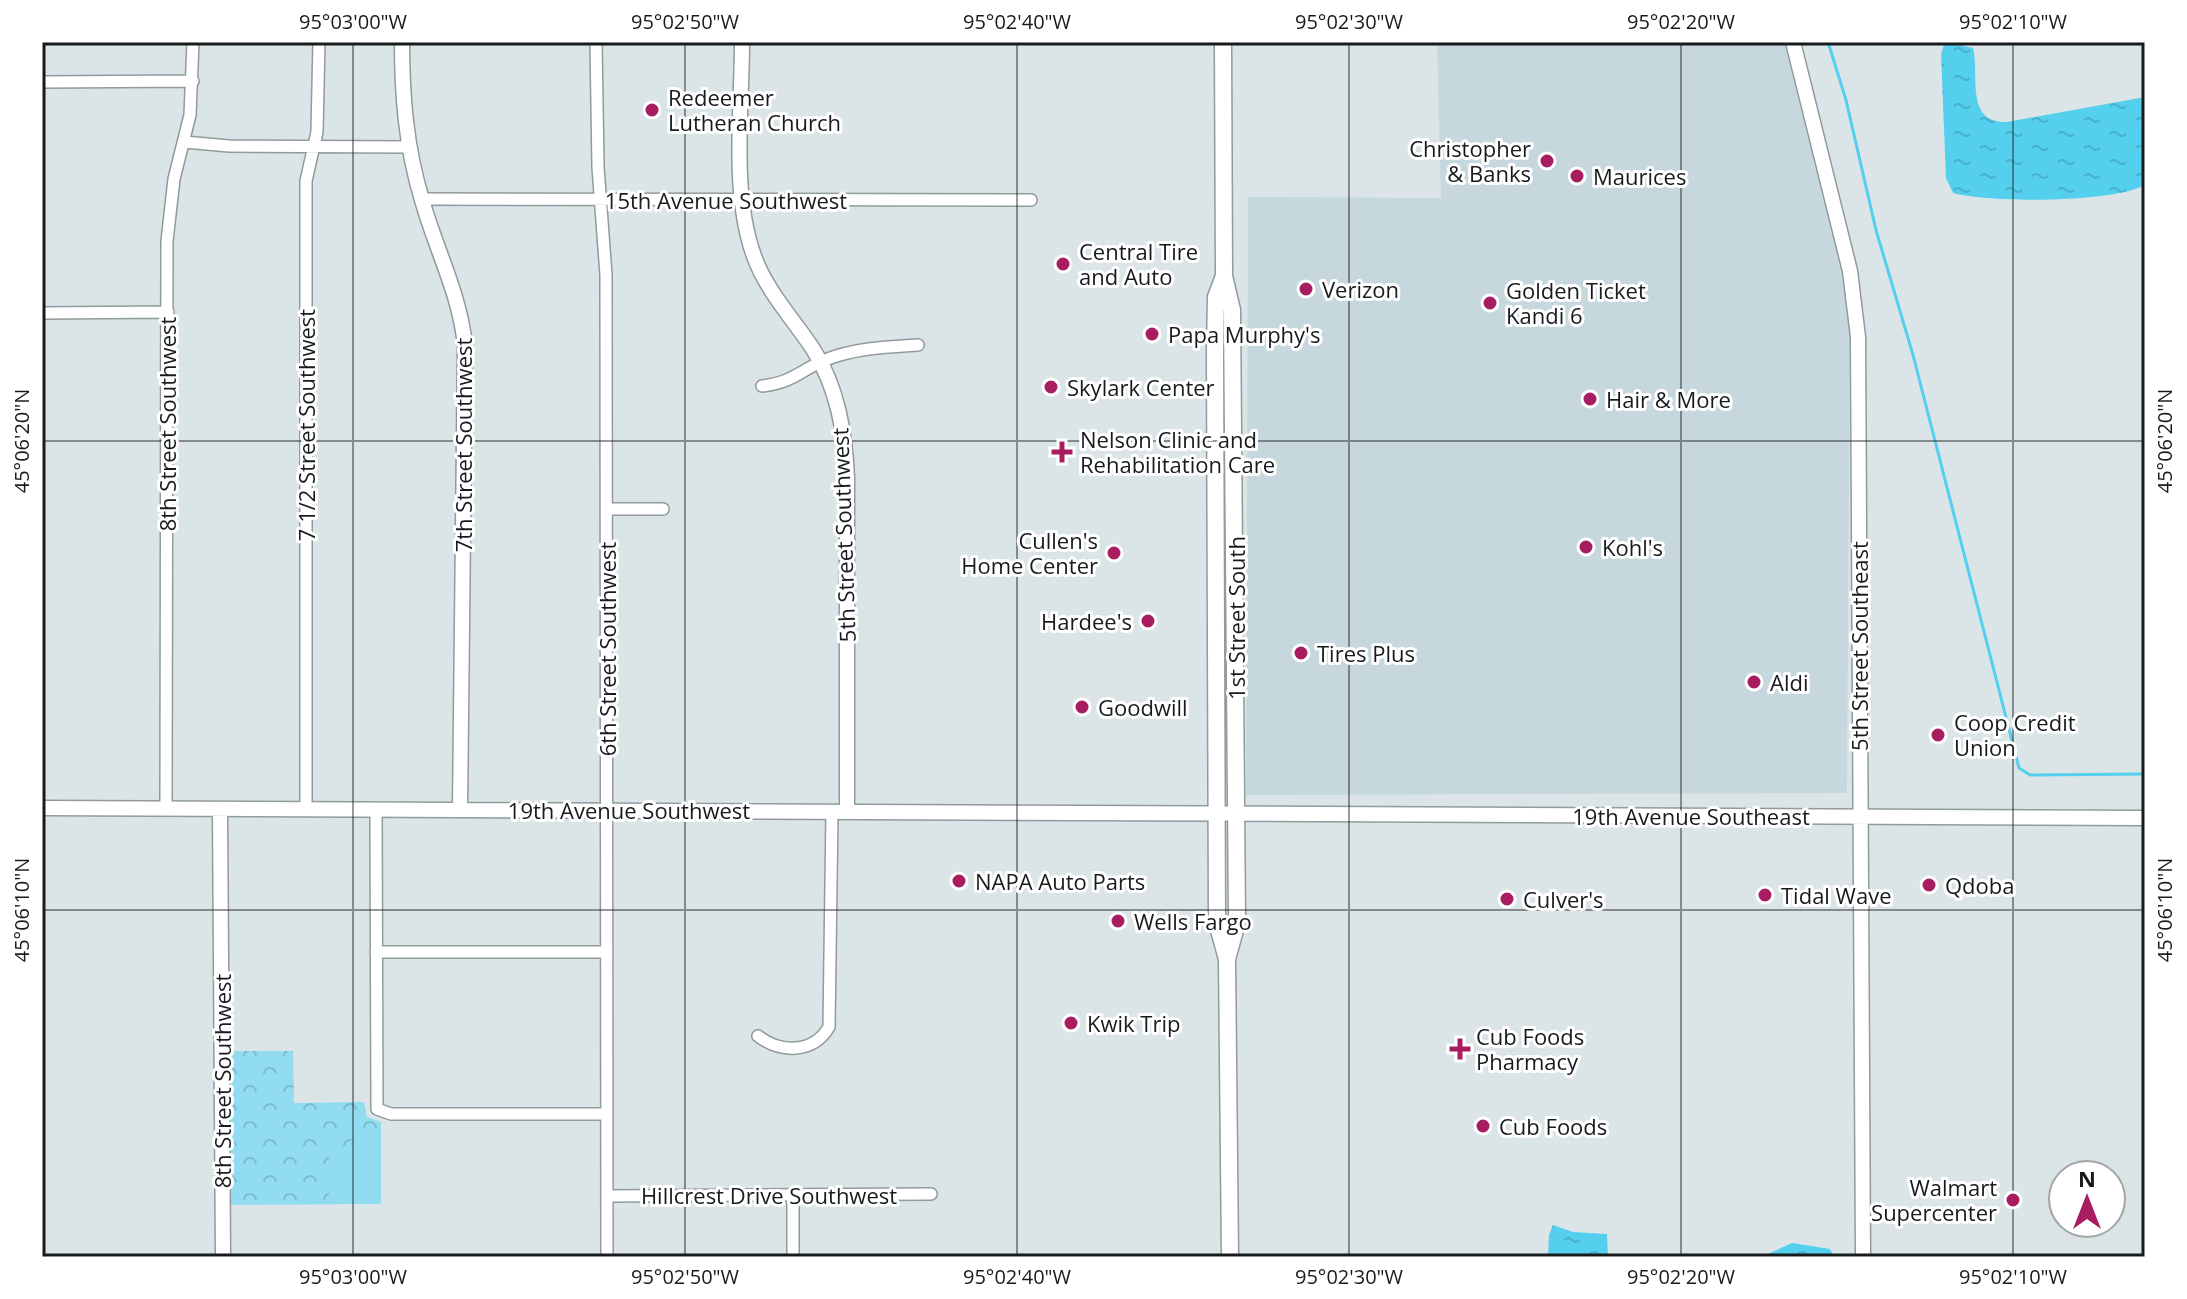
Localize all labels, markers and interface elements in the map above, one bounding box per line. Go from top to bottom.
text: 95°03'00"W [299,8,408,35]
text: 95°02'50"W [631,8,740,35]
text: 95°02'40"W [963,8,1072,35]
text: 95°02'30"W [1295,8,1404,35]
text: 95°02'20"W [1627,8,1736,35]
text: 95°02'10"W [1959,8,2068,35]
place label: Redeemer Lutheran Church [668,82,841,137]
marker: Redeemer Lutheran Church [643,101,661,119]
place label: Christopher & Banks [1409,133,1531,188]
marker: Christopher & Banks [1538,152,1556,170]
place label: Maurices [1593,161,1686,191]
marker: Maurices [1568,167,1586,185]
street label: 15th Avenue Southwest [605,185,847,215]
place label: Central Tire and Auto [1079,236,1198,291]
marker: Central Tire and Auto [1054,255,1072,273]
place label: Verizon [1322,274,1399,304]
place label: Golden Ticket Kandi 6 [1506,275,1646,330]
marker: Verizon [1297,280,1315,298]
marker: Golden Ticket Kandi 6 [1481,294,1499,312]
street label: 7 1/2 Street Southwest [291,309,321,541]
street label: 8th Street Southwest [152,317,182,531]
place label: Papa Murphy's [1168,319,1320,349]
marker: Papa Murphy's [1143,325,1161,343]
street label: 7th Street Southwest [448,338,478,552]
place label: Skylark Center [1067,372,1215,402]
marker: Skylark Center [1042,378,1060,396]
place label: Hair & More [1606,384,1731,414]
text: 45°06'20"N [8,389,35,493]
text: 45°06'20"N [2151,389,2178,493]
marker: Hair & More [1581,390,1599,408]
place label: Nelson Clinic and Rehabilitation Care [1080,424,1275,479]
street label: 5th Street Southwest [824,427,862,643]
marker: Nelson Clinic and Rehabilitation Care [1051,441,1073,463]
place label: Cullen's Home Center [961,525,1098,580]
place label: Kohl's [1602,532,1663,562]
street label: 1st Street South [1221,536,1251,700]
marker: Kohl's [1577,538,1595,556]
street label: 5th Street Southeast [1844,541,1874,751]
street label: 6th Street Southwest [592,542,622,756]
marker: Cullen's Home Center [1105,544,1123,562]
place label: Hardee's [1041,606,1132,636]
marker: Hardee's [1139,612,1157,630]
place label: Tires Plus [1317,638,1415,668]
marker: Tires Plus [1292,644,1310,662]
place label: Aldi [1770,667,1808,697]
marker: Aldi [1745,673,1763,691]
place label: Goodwill [1098,692,1188,722]
marker: Goodwill [1073,698,1091,716]
place label: Coop Credit Union [1954,707,2076,762]
marker: Coop Credit Union [1929,726,1947,744]
street label: 19th Avenue Southwest [508,795,750,825]
street label: 19th Avenue Southeast [1572,801,1810,831]
text: 45°06'10"N [8,858,35,962]
text: 45°06'10"N [2151,858,2178,962]
place label: NAPA Auto Parts [975,866,1145,896]
place label: Qdoba [1945,870,2015,900]
marker: NAPA Auto Parts [950,872,968,890]
marker: Qdoba [1920,876,1938,894]
place label: Tidal Wave [1781,880,1892,910]
place label: Culver's [1523,884,1604,914]
marker: Tidal Wave [1756,886,1774,904]
marker: Culver's [1498,890,1516,908]
place label: Wells Fargo [1134,906,1252,936]
marker: Wells Fargo [1109,912,1127,930]
street label: 8th Street Southwest [207,974,237,1188]
place label: Kwik Trip [1087,1008,1180,1038]
marker: Kwik Trip [1062,1014,1080,1032]
place label: Cub Foods Pharmacy [1476,1021,1584,1076]
marker: Cub Foods Pharmacy [1451,1040,1469,1058]
place label: Cub Foods [1499,1111,1607,1141]
marker: Cub Foods [1474,1117,1492,1135]
north arrow [2047,1159,2127,1239]
text: N [2078,1163,2096,1193]
place label: Walmart Supercenter [1871,1172,1997,1227]
street label: Hillcrest Drive Southwest [641,1180,897,1210]
marker: Walmart Supercenter [2004,1191,2022,1209]
text: 95°03'00"W [299,1263,408,1290]
text: 95°02'50"W [631,1263,740,1290]
text: 95°02'40"W [963,1263,1072,1290]
text: 95°02'30"W [1295,1263,1404,1290]
text: 95°02'20"W [1627,1263,1736,1290]
text: 95°02'10"W [1959,1263,2068,1290]

